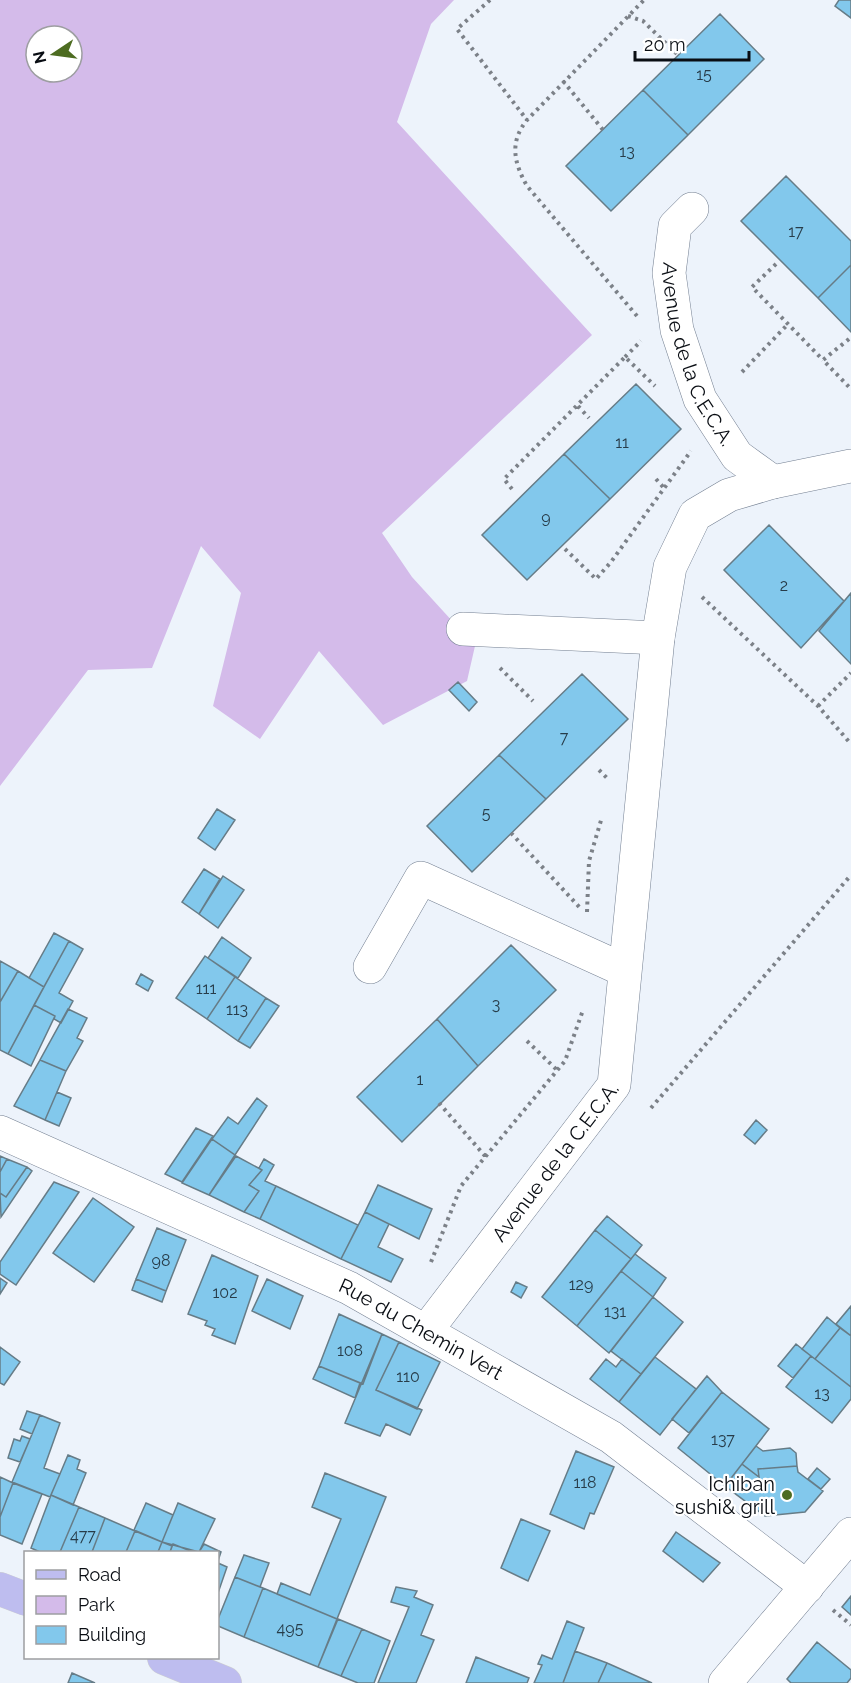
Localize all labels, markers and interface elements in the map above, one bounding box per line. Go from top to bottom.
north arrow [24,24,84,84]
scale bar [635,24,749,62]
text: 20 m [644,34,686,55]
text: N [29,49,51,65]
house number: 15 [696,65,712,84]
house number: 13 [619,142,635,161]
house number: 17 [788,222,804,241]
street label: Avenue de la C.E.C.A. [657,261,739,450]
house number: 11 [615,433,629,452]
house number: 9 [541,508,551,527]
house number: 2 [780,576,788,595]
house number: 7 [560,728,569,747]
house number: 5 [482,804,491,823]
house number: 111 [196,979,216,998]
house number: 3 [492,995,500,1014]
house number: 113 [226,1000,248,1019]
house number: 1 [417,1070,424,1089]
street label: Avenue de la C.E.C.A. [487,1077,624,1246]
house number: 98 [152,1251,170,1270]
street label: Rue du Chemin Vert [335,1273,507,1385]
house number: 129 [569,1275,593,1294]
house number: 102 [213,1283,237,1302]
house number: 131 [604,1302,626,1321]
house number: 108 [337,1341,363,1360]
house number: 110 [396,1367,420,1386]
house number: 13 [814,1384,830,1403]
house number: 137 [711,1430,735,1449]
place label: Ichiban sushi& grill [675,1472,776,1519]
house number: 118 [573,1473,597,1492]
marker: Ichiban sushi& grill [780,1488,794,1502]
house number: 477 [70,1526,96,1545]
legend [24,1551,219,1659]
text: Road [78,1564,121,1585]
text: Park [78,1594,115,1615]
house number: 495 [277,1619,304,1638]
text: Building [78,1624,146,1645]

